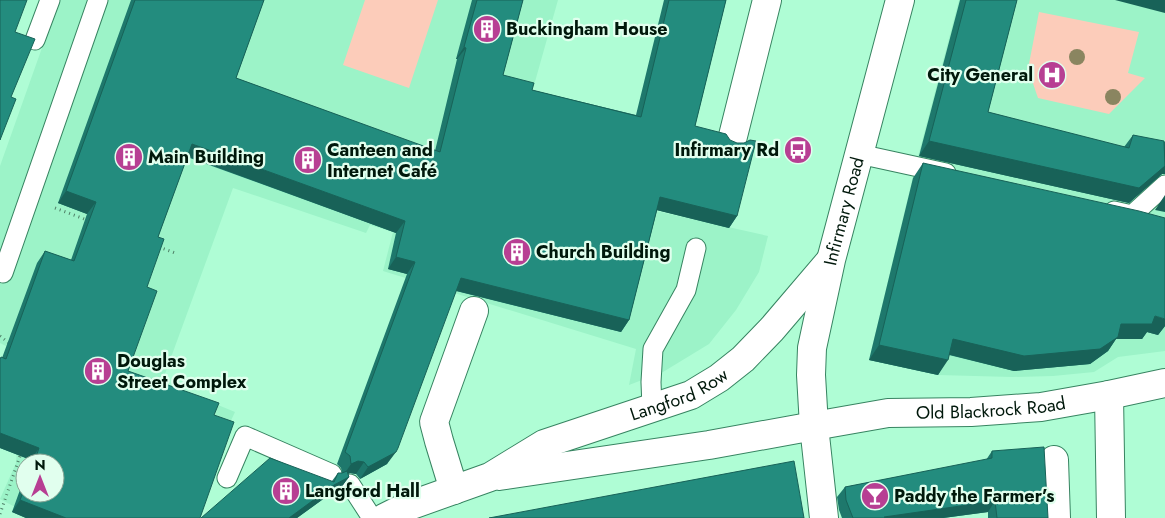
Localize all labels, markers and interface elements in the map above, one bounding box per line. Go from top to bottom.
building icon: Buckingham House [472,14,502,44]
place label: Buckingham House [506,16,668,42]
hospital icon: City General [1037,60,1067,90]
place label: City General [927,62,1033,88]
bus stop icon: Infirmary Rd [783,135,813,165]
place label: Canteen and Internet Café [327,137,437,184]
place label: Infirmary Rd [674,137,779,163]
building icon: Main Building [114,142,144,172]
place label: Main Building [148,144,264,170]
building icon: Canteen and Internet Café [293,145,323,175]
street label: Infirmary Road [817,154,871,268]
building icon: Church Building [502,237,532,267]
place label: Church Building [536,239,670,265]
place label: Douglas Street Complex [117,348,247,395]
building icon: Douglas Street Complex [83,356,113,386]
street label: Langford Row [627,362,735,427]
street label: Old Blackrock Road [916,390,1068,426]
north arrow [15,453,65,503]
text: N [34,455,46,475]
building icon: Langford Hall [271,476,301,506]
place label: Langford Hall [305,478,420,504]
bar icon: Paddy the Farmer’s [860,481,890,511]
place label: Paddy the Farmer’s [894,483,1054,509]

